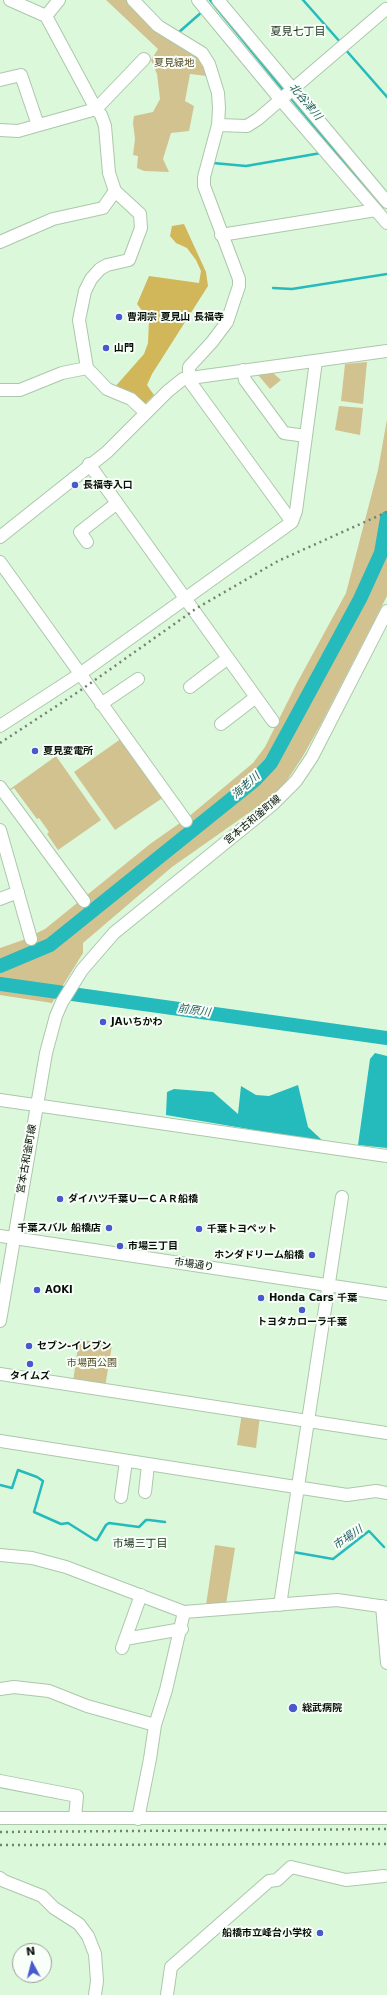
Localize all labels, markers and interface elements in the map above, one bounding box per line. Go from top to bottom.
district label: 夏見七丁目 [271,25,325,39]
park label: 夏見緑地 [154,57,194,69]
water label: 北谷津川 [286,81,324,123]
place label: 曹洞宗 夏見山 長福寺 [127,311,224,323]
marker: 曹洞宗 夏見山 長福寺 [114,312,124,322]
place label: 山門 [114,342,134,354]
marker: 山門 [101,343,111,353]
place label: 長福寺入口 [83,479,133,491]
marker: 長福寺入口 [70,480,80,490]
place label: 夏見変電所 [43,745,93,757]
marker: 夏見変電所 [30,746,40,756]
water label: 海老川 [229,770,263,802]
street label: 宮本古和釜町線 [222,793,284,847]
water label: 前原川 [177,1002,211,1020]
place label: JAいちかわ [111,1016,162,1028]
marker: JAいちかわ [98,1017,108,1027]
street label: 宮本古和釜町線 [15,1123,39,1195]
place label: ダイハツ千葉Ｕ―ＣＡＲ船橋 [68,1193,198,1205]
marker: ダイハツ千葉Ｕ―ＣＡＲ船橋 [55,1194,65,1204]
place label: 千葉スバル 船橋店 [18,1222,101,1234]
marker: 千葉スバル 船橋店 [104,1223,114,1233]
place label: 千葉トヨペット [207,1223,277,1235]
marker: 千葉トヨペット [194,1224,204,1234]
place label: 市場三丁目 [128,1240,178,1252]
marker: 市場三丁目 [115,1241,125,1251]
place label: ホンダドリーム船橋 [214,1249,304,1261]
marker: ホンダドリーム船橋 [307,1250,317,1260]
street label: 市場通り [173,1256,215,1274]
place label: AOKI [45,1284,73,1296]
marker: AOKI [32,1285,42,1295]
place label: Honda Cars 千葉 [269,1292,357,1304]
marker: Honda Cars 千葉 [256,1293,266,1303]
marker: トヨタカローラ千葉 [297,1305,307,1315]
place label: トヨタカローラ千葉 [257,1316,347,1328]
place label: セブン-イレブン [37,1340,111,1352]
marker: セブン-イレブン [24,1341,34,1351]
park label: 市場西公園 [67,1357,117,1369]
marker: タイムズ [25,1359,35,1369]
place label: タイムズ [10,1370,50,1382]
water label: 市場川 [331,1523,365,1553]
district label: 市場三丁目 [113,1537,167,1551]
marker: 総武病院 [287,1702,299,1714]
place label: 総武病院 [302,1702,342,1714]
place label: 船橋市立峰台小学校 [222,1927,312,1939]
marker: 船橋市立峰台小学校 [315,1928,325,1938]
north arrow [12,1943,52,1983]
text: N [25,1945,36,1959]

